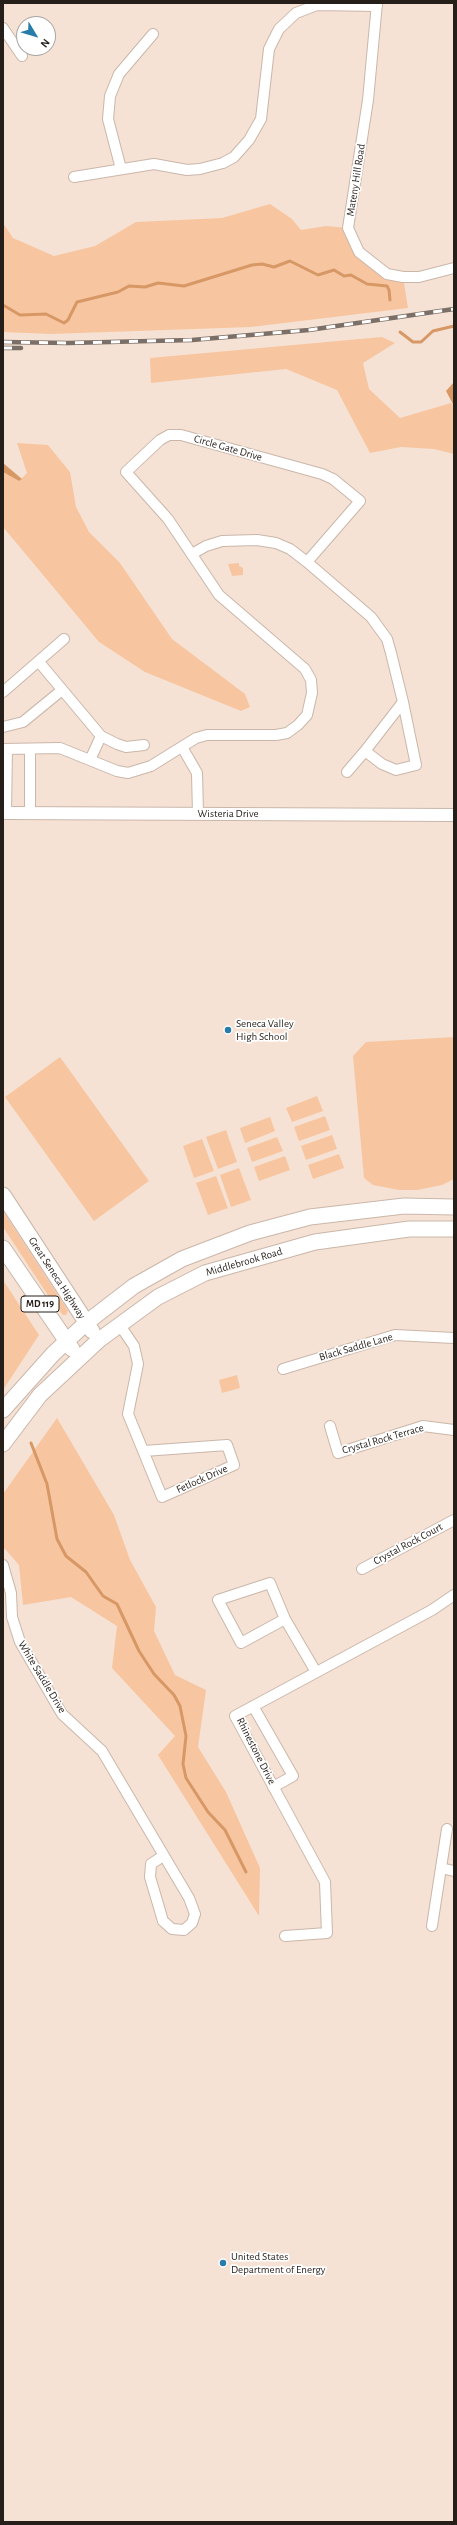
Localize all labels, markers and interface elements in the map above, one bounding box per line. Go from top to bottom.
north arrow [16,16,56,56]
text: N [38,37,52,49]
street label: Mateny Hill Road [344,143,368,217]
street label: Circle Gate Drive [192,432,264,464]
street label: Wisteria Drive [198,807,258,821]
place label: Seneca Valley High School [236,1017,294,1043]
marker: Seneca Valley High School [223,1025,233,1035]
street label: Great Seneca Highway [26,1235,88,1321]
street label: Middlebrook Road [204,1245,284,1279]
road number: MD 119 [21,1296,59,1312]
street label: Black Saddle Lane [318,1330,394,1364]
street label: Crystal Rock Terrace [341,1421,425,1457]
street label: Fetlock Drive [174,1462,230,1496]
street label: Crystal Rock Court [371,1520,445,1568]
street label: White Saddle Drive [15,1638,69,1716]
street label: Rhinestone Drive [233,1715,279,1787]
place label: United States Department of Energy [231,2250,326,2276]
marker: United States Department of Energy [218,2258,228,2268]

